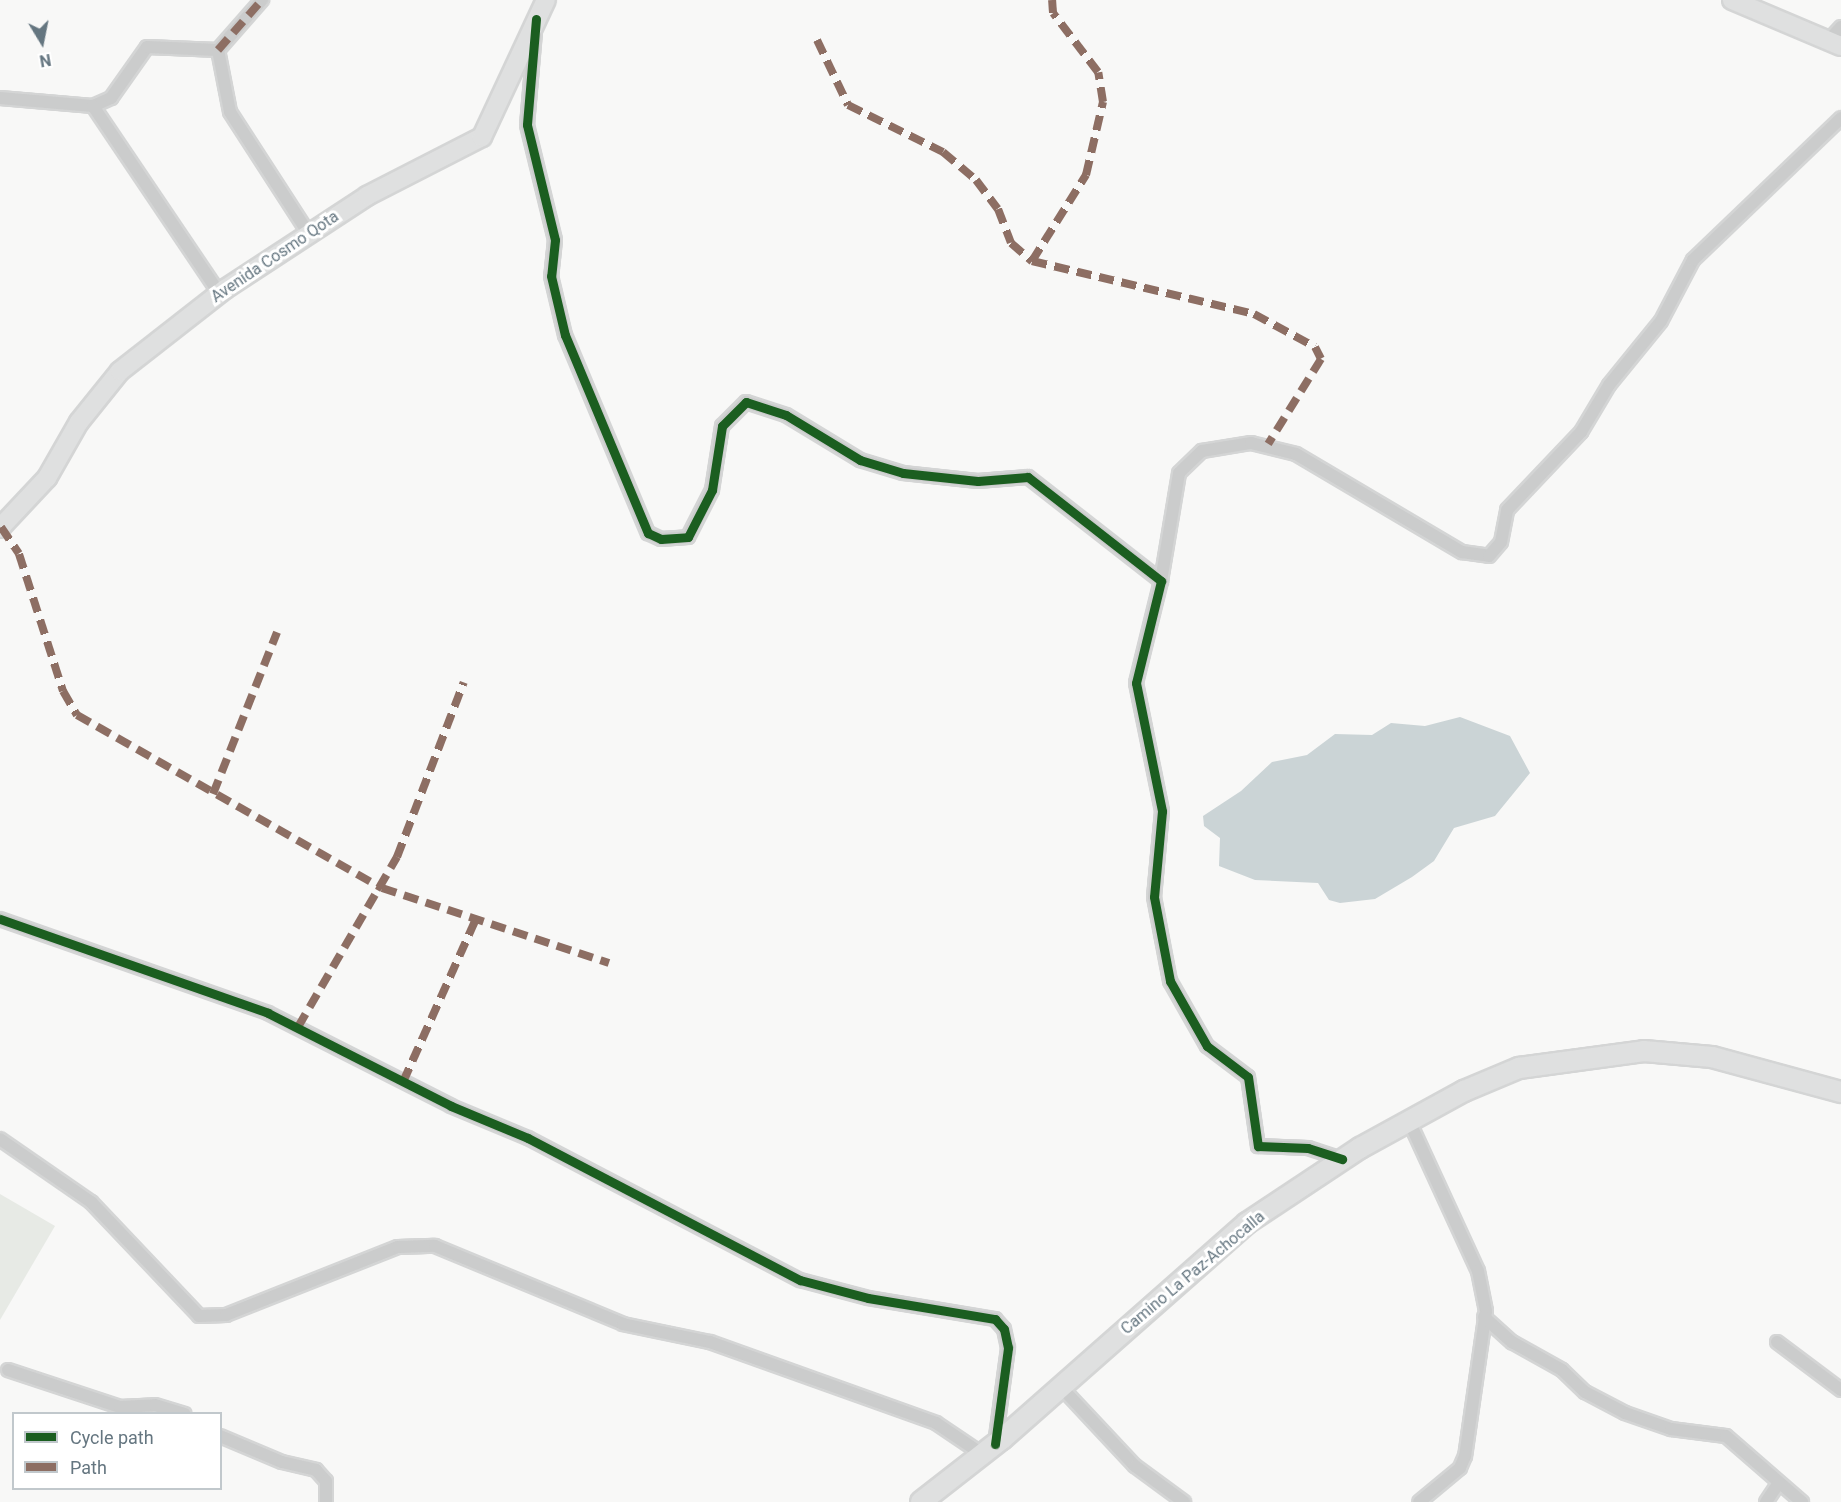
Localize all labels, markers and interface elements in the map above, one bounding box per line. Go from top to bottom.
north arrow [12,12,72,72]
text: N [38,50,52,71]
street label: Avenida Cosmo Qota [208,207,342,307]
street label: Camino La Paz-Achocalla [1117,1207,1269,1339]
legend [12,1412,222,1490]
text: Cycle path [70,1427,154,1448]
text: Path [70,1457,107,1478]

